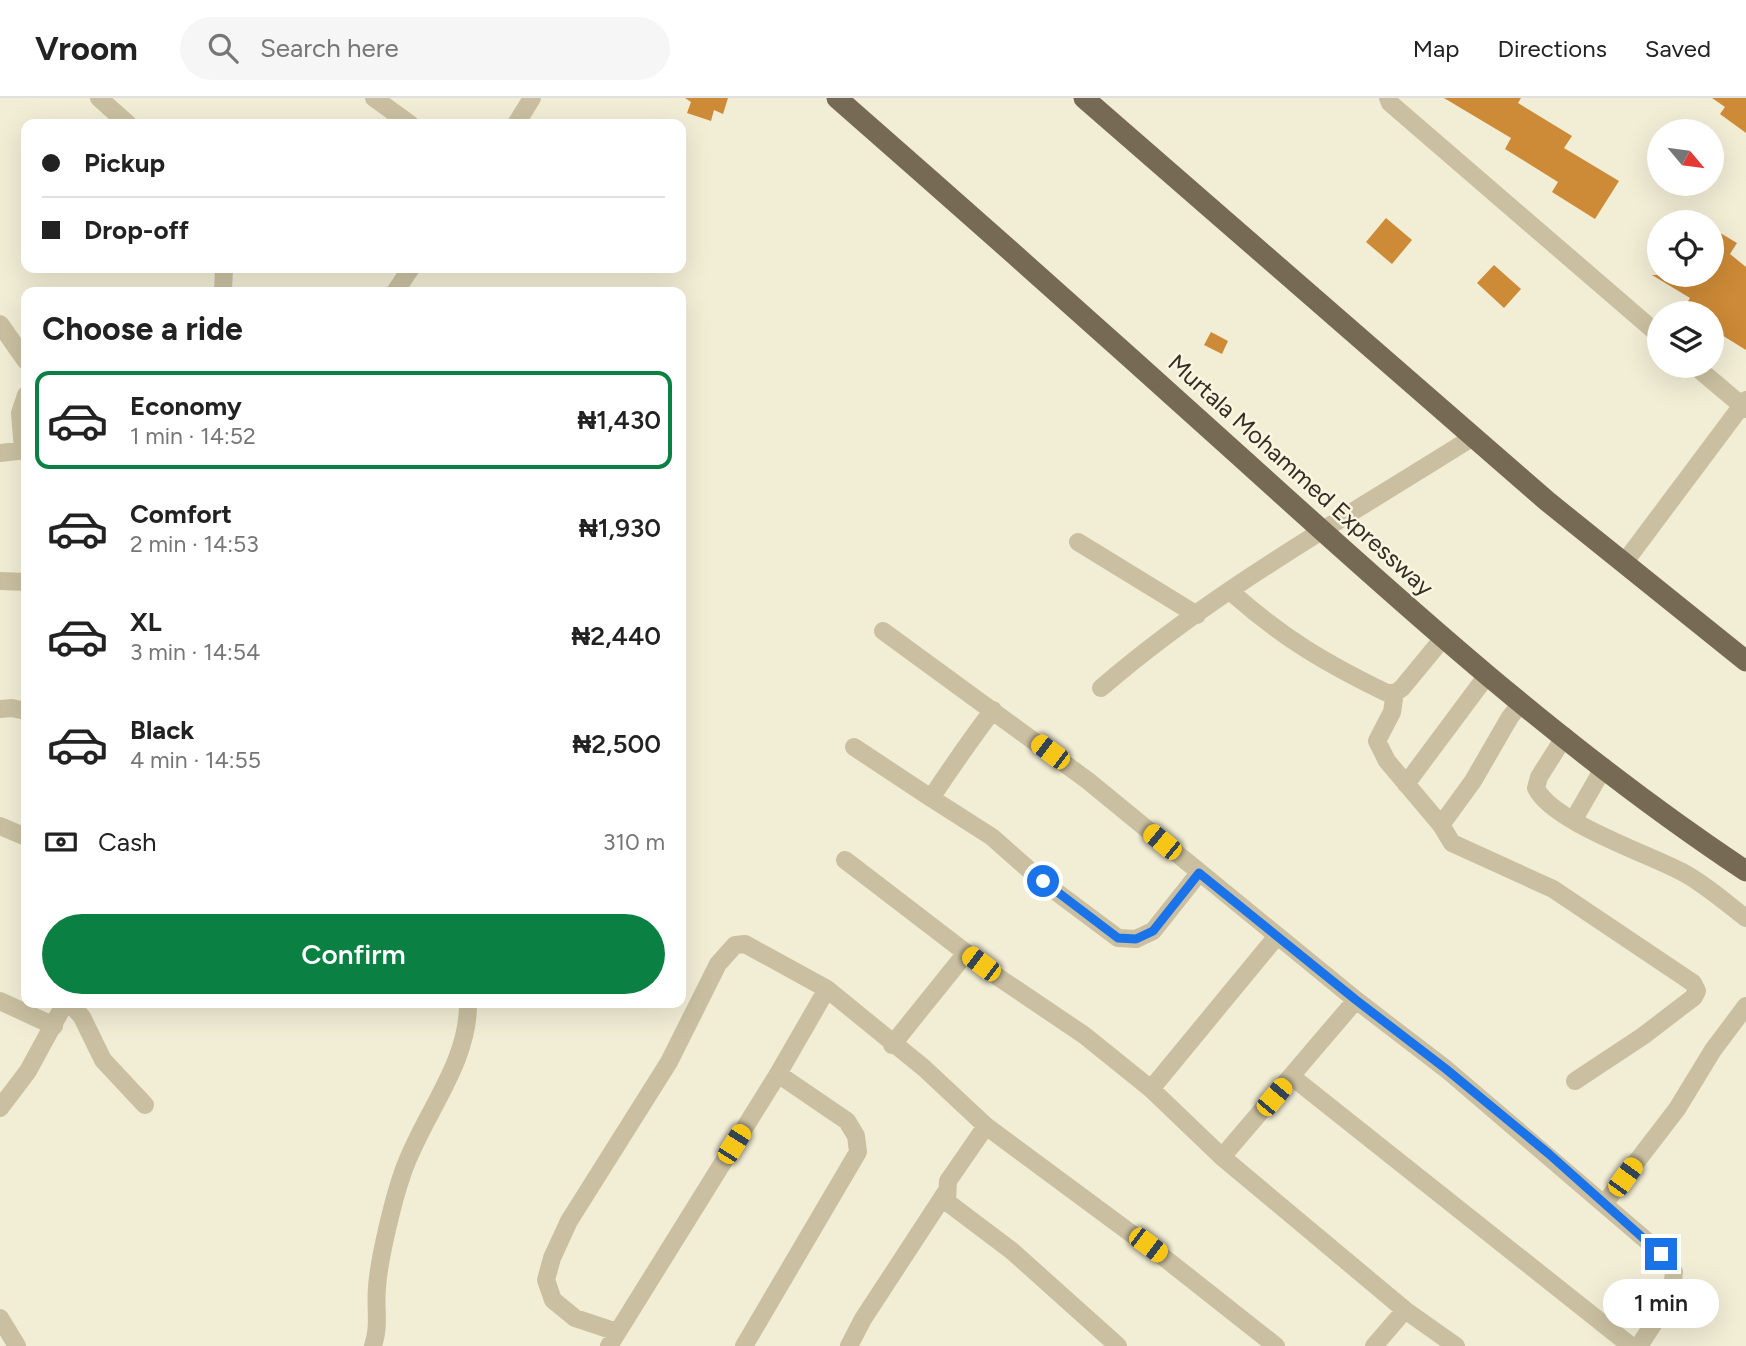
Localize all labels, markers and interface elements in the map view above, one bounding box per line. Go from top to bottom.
search box [180,17,670,80]
text: Vroom [35,29,138,68]
icon: search [204,29,242,67]
text: Search here [260,32,399,64]
text: Map [1413,34,1459,63]
text: Directions [1497,34,1607,63]
text: Saved [1645,34,1711,63]
north arrow [1647,119,1724,196]
map controls [1647,119,1724,378]
text: Pickup [84,147,165,179]
button: locate [1647,210,1724,287]
text: Drop-off [84,214,189,246]
button: layers [1647,301,1724,378]
text: Choose a ride [42,310,243,348]
street label: Murtala Mohammed Expressway [1162,348,1440,602]
icon: car [46,389,109,452]
text: Economy [130,390,242,422]
text: ₦1,430 [578,404,661,436]
text: 1 min · 14:52 [130,422,256,450]
icon: car [46,497,109,560]
text: Comfort [130,498,232,530]
text: ₦1,930 [579,512,661,544]
text: 2 min · 14:53 [130,530,259,558]
icon: car [46,605,109,668]
text: XL [130,606,162,638]
text: ₦2,440 [572,620,661,652]
text: 3 min · 14:54 [130,638,260,666]
icon: car [46,713,109,776]
text: Black [130,714,194,746]
text: ₦2,500 [572,728,661,760]
car [1027,731,1074,773]
text: 4 min · 14:55 [130,746,261,774]
car [1140,821,1185,863]
icon: cash [42,823,80,861]
text: Cash [98,826,157,858]
text: 310 m [603,828,665,856]
route start [1027,865,1059,897]
button: Confirm [42,914,665,994]
car [958,943,1005,985]
car [1253,1074,1296,1120]
car [714,1121,755,1167]
car [1605,1154,1646,1200]
car [1125,1224,1172,1266]
route end [1645,1238,1677,1270]
callout: 1 min [1603,1278,1719,1328]
text: 1 min [1634,1289,1688,1317]

